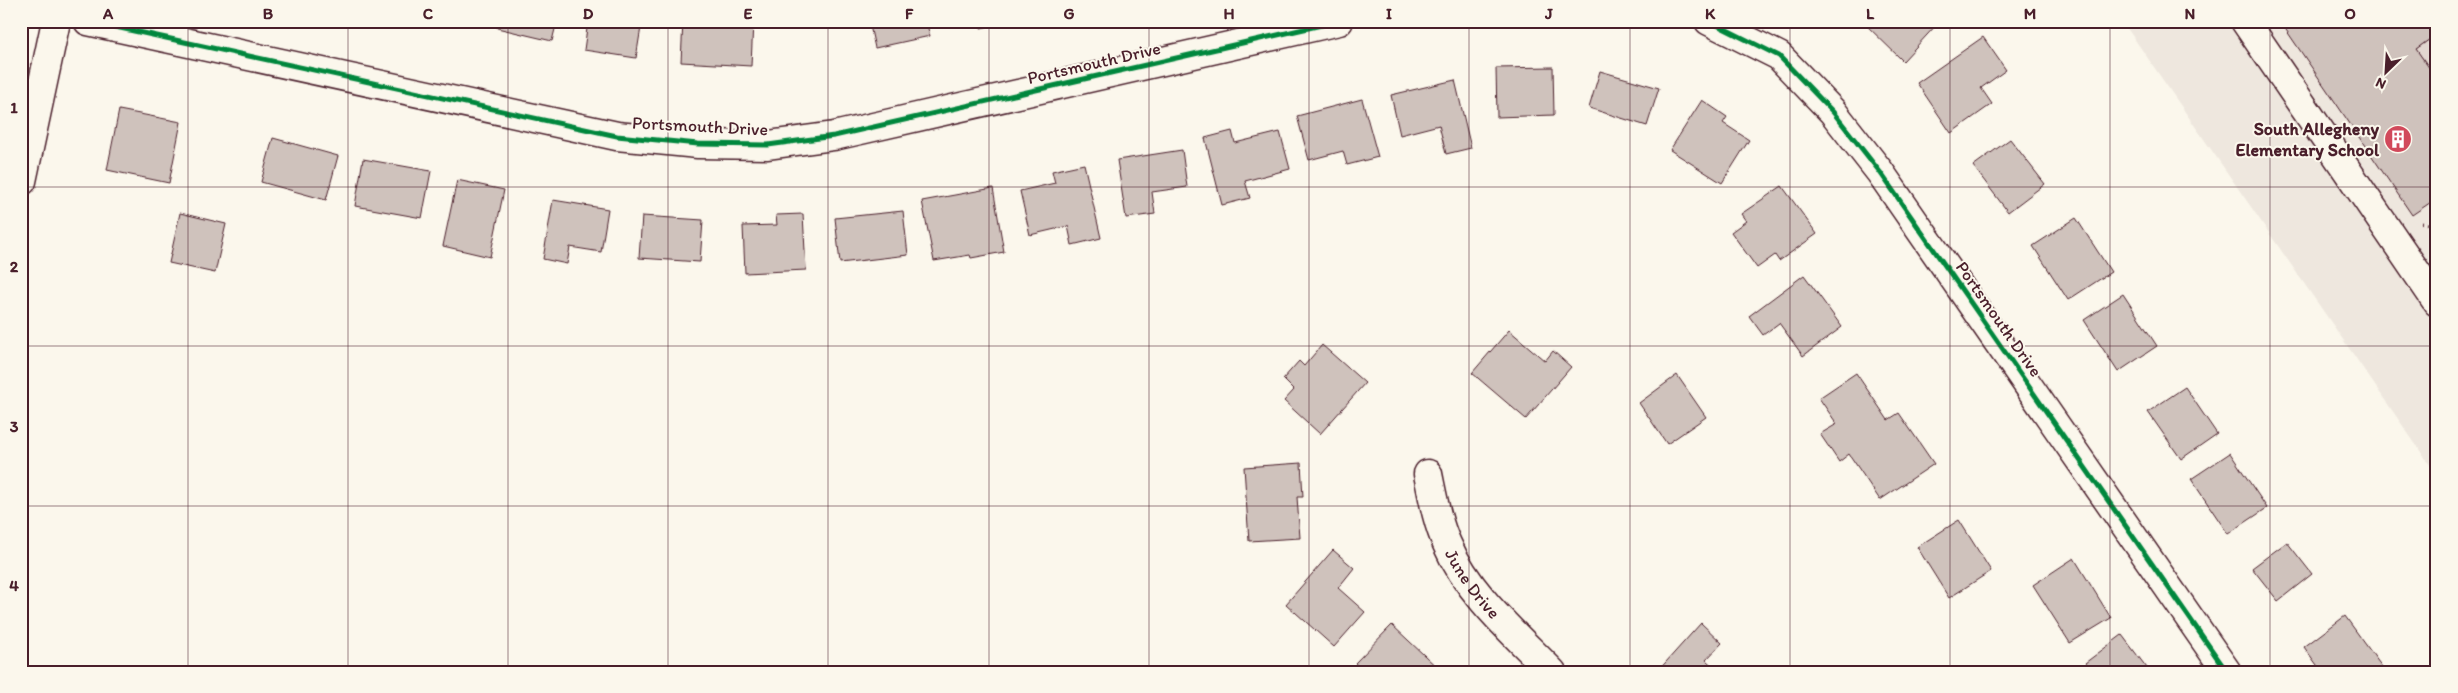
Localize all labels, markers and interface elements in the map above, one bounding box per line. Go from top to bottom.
text: A [102,4,114,23]
text: B [263,4,274,23]
text: C [423,4,434,23]
text: D [583,4,594,23]
text: E [744,4,753,23]
text: F [905,4,914,23]
text: G [1063,4,1075,23]
text: H [1223,4,1235,23]
text: I [1386,4,1392,23]
text: J [1544,4,1553,23]
text: K [1705,4,1716,23]
text: L [1866,4,1875,23]
text: M [2024,4,2036,23]
text: N [2185,4,2195,23]
text: O [2344,4,2356,23]
street label: Portsmouth Drive [1025,37,1163,89]
north arrow [2360,48,2410,98]
text: N [2373,74,2389,93]
text: 1 [10,98,18,117]
street label: Portsmouth Drive [631,111,769,141]
place label: South Allegheny Elementary School [2235,118,2380,161]
building icon: South Allegheny Elementary School [2383,124,2413,154]
text: 2 [10,257,19,276]
street label: Portsmouth Drive [1951,257,2047,381]
text: 3 [10,417,19,436]
street label: June Drive [1440,545,1505,623]
text: 4 [9,576,19,595]

